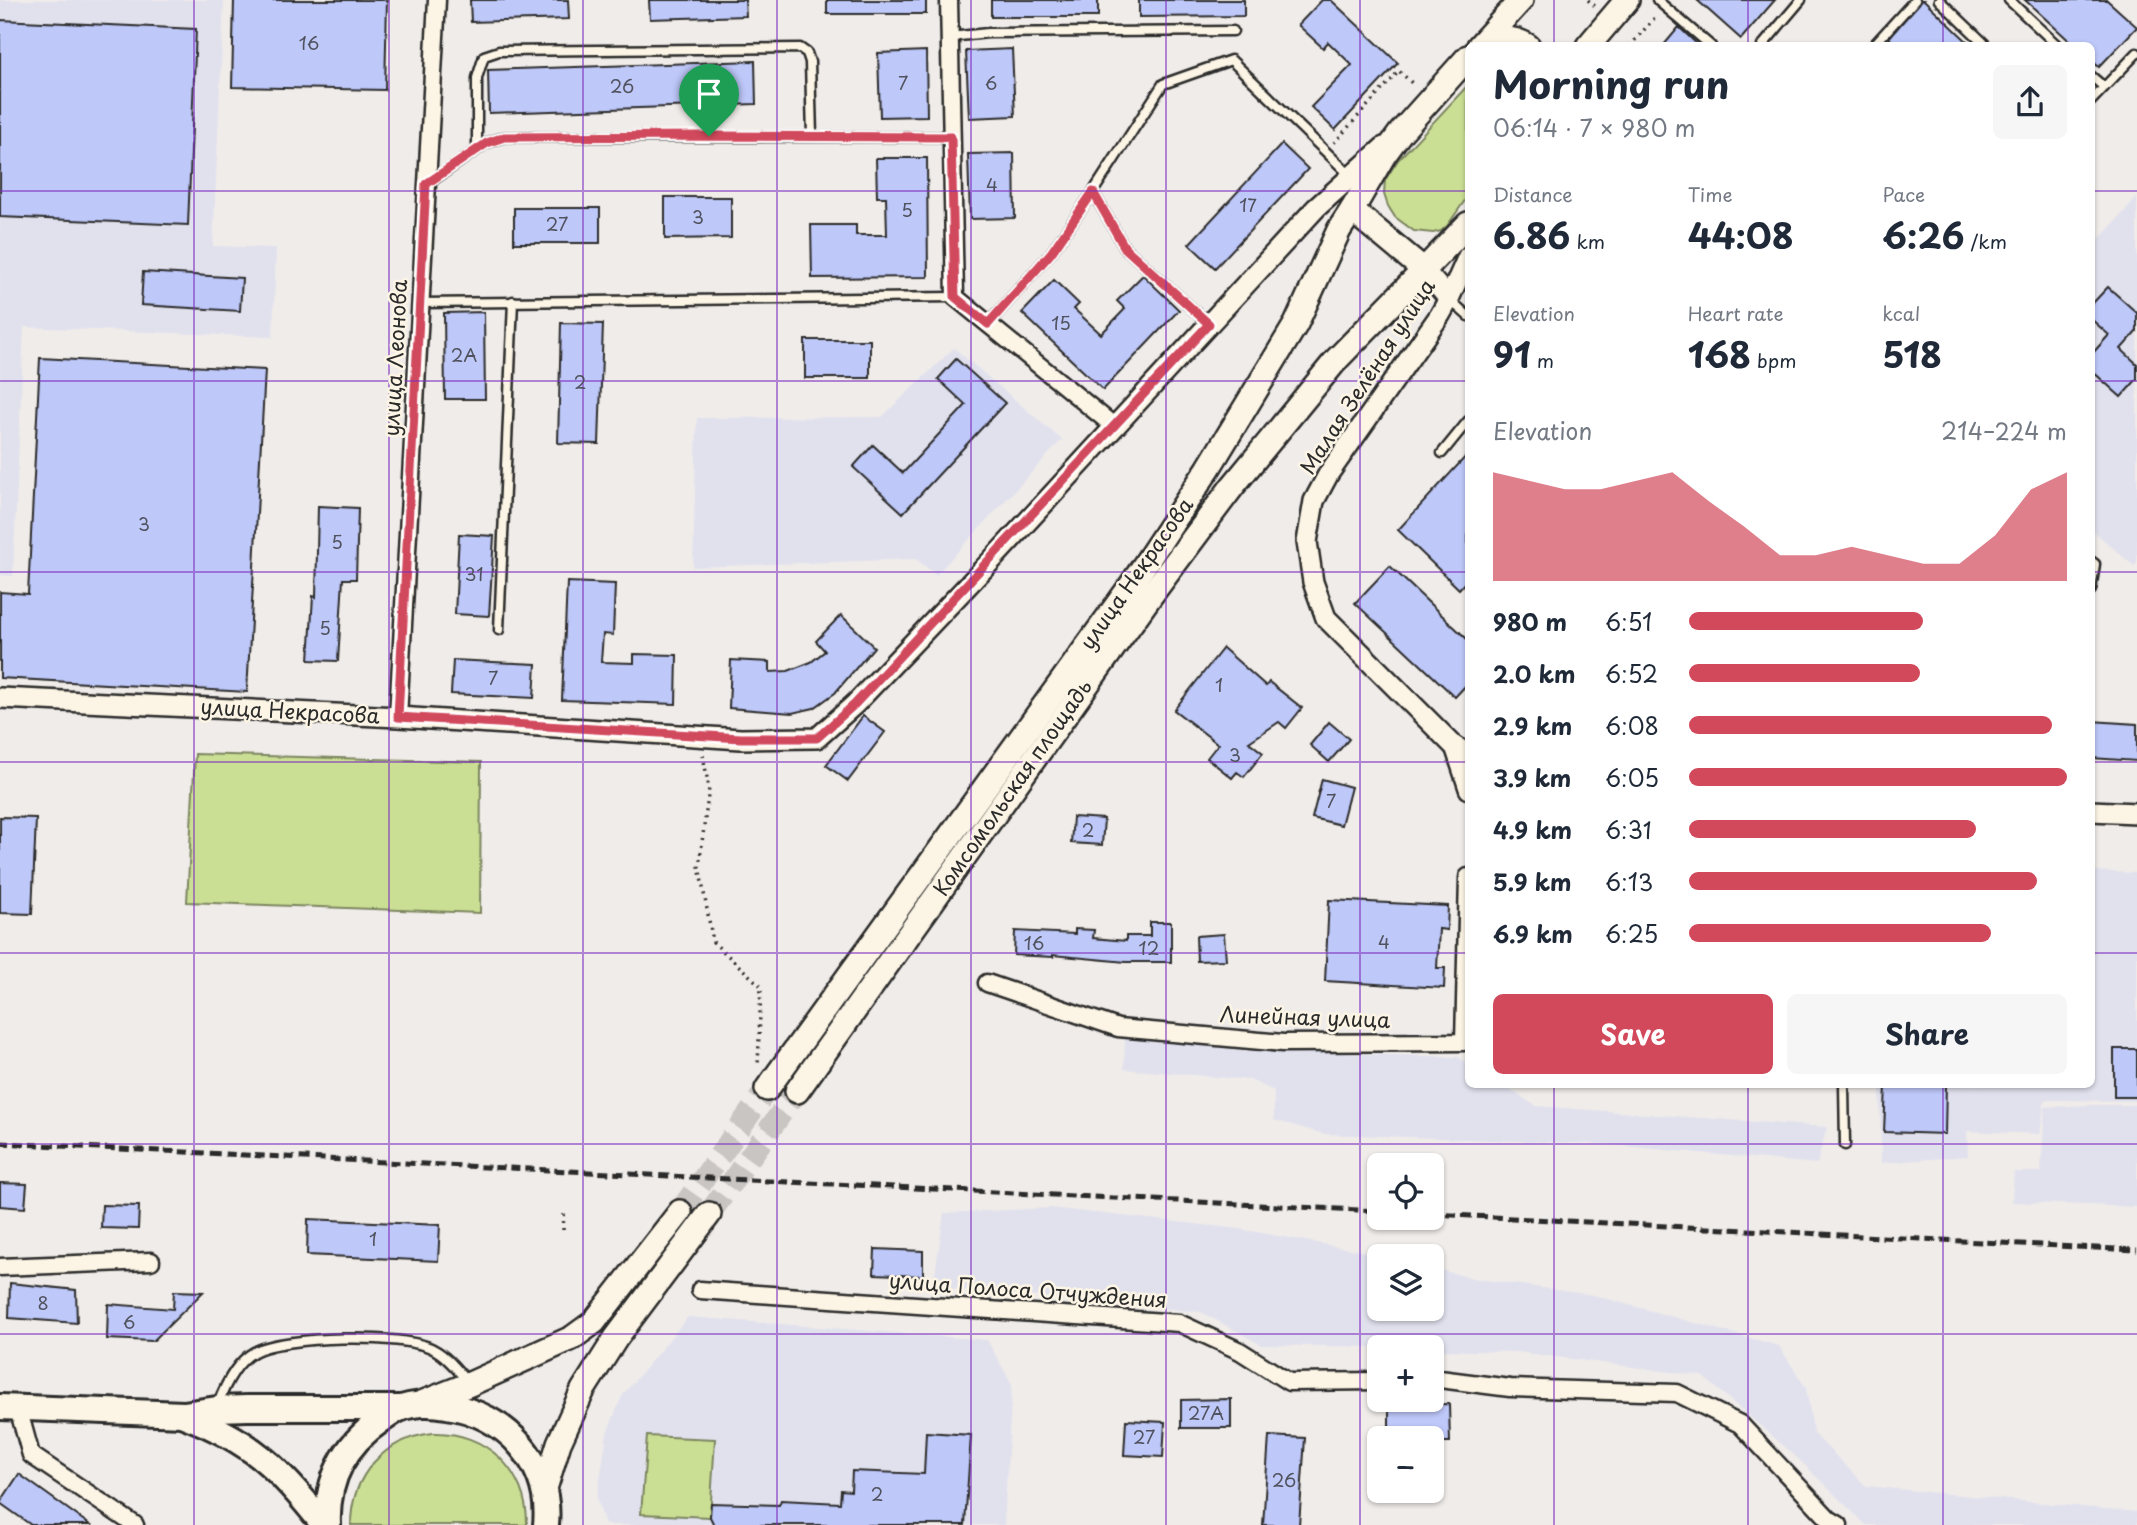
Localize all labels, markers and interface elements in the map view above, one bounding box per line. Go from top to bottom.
house number: 16 [299,29,319,56]
text: Morning run [1493,55,1729,112]
pin [679,64,739,136]
button: share [1993,65,2067,139]
house number: 7 [898,69,908,96]
house number: 6 [985,69,997,96]
house number: 26 [610,72,634,99]
icon: arrive [690,75,728,113]
text: 06:14 · 7 × 980 m [1493,110,1696,145]
house number: 4 [986,171,998,198]
text: Distance [1493,180,1573,208]
text: Time [1688,180,1733,208]
text: Pace [1882,180,1925,208]
house number: 17 [1239,191,1257,218]
house number: 5 [901,196,913,223]
house number: 3 [692,203,704,230]
text: 6.86 [1493,208,1570,261]
text: 44:08 [1688,208,1794,261]
text: 6:26 [1882,208,1964,261]
house number: 27 [546,210,568,237]
text: km [1570,227,1605,255]
text: /km [1964,227,2007,255]
street label: Малая Зелёная улица [1291,271,1442,480]
street label: улица Леонова [374,279,414,437]
text: Elevation [1493,299,1575,327]
text: Heart rate [1688,299,1784,327]
text: kcal [1882,299,1920,327]
house number: 15 [1051,309,1071,336]
text: 91 [1493,327,1531,380]
text: 168 [1688,327,1751,380]
text: 518 [1882,327,1942,380]
house number: 2А [451,341,477,368]
text: m [1531,346,1554,374]
text: bpm [1751,346,1797,374]
house number: 2 [574,368,586,395]
text: Elevation [1493,413,1592,448]
text: 214–224 m [1941,413,2067,448]
street label: улица Некрасова [1071,490,1200,656]
house number: 3 [138,510,150,537]
house number: 5 [331,528,343,555]
house number: 31 [465,560,483,587]
text: 980 m [1493,604,1567,639]
text: 6:51 [1605,604,1652,639]
house number: 5 [319,614,331,641]
text: 2.0 km [1493,656,1575,691]
text: 6:52 [1605,656,1658,691]
house number: 7 [488,664,498,691]
house number: 1 [1215,671,1223,698]
street label: Комсомольская площадь [924,672,1099,902]
street label: улица Некрасова [200,689,381,731]
text: 2.9 km [1493,708,1572,743]
text: 6:08 [1605,708,1659,743]
house number: 3 [1229,741,1241,768]
text: 3.9 km [1493,760,1571,795]
text: 6:05 [1605,760,1659,795]
house number: 7 [1326,787,1336,814]
text: 4.9 km [1493,812,1572,847]
text: 6:31 [1605,812,1652,847]
house number: 2 [1082,816,1094,843]
text: 5.9 km [1493,864,1571,899]
text: 6:13 [1605,864,1653,899]
text: 6.9 km [1493,916,1573,951]
text: 6:25 [1605,916,1658,951]
house number: 4 [1378,928,1390,955]
house number: 16 [1024,929,1044,956]
house number: 12 [1139,934,1159,961]
button: Save [1493,994,1773,1074]
button: Share [1787,994,2067,1074]
street label: Линейная улица [1219,997,1392,1035]
map controls [1367,1153,1444,1503]
button: locate [1367,1153,1444,1230]
house number: 1 [369,1225,377,1252]
button: layers [1367,1244,1444,1321]
street label: улица Полоса Отчуждения [888,1263,1168,1315]
house number: 8 [37,1289,49,1316]
house number: 6 [123,1308,135,1335]
button: + [1367,1335,1444,1412]
house number: 27А [1188,1399,1224,1426]
house number: 27 [1133,1423,1155,1450]
button: − [1367,1426,1444,1503]
house number: 26 [1272,1466,1296,1493]
house number: 2 [871,1480,883,1507]

